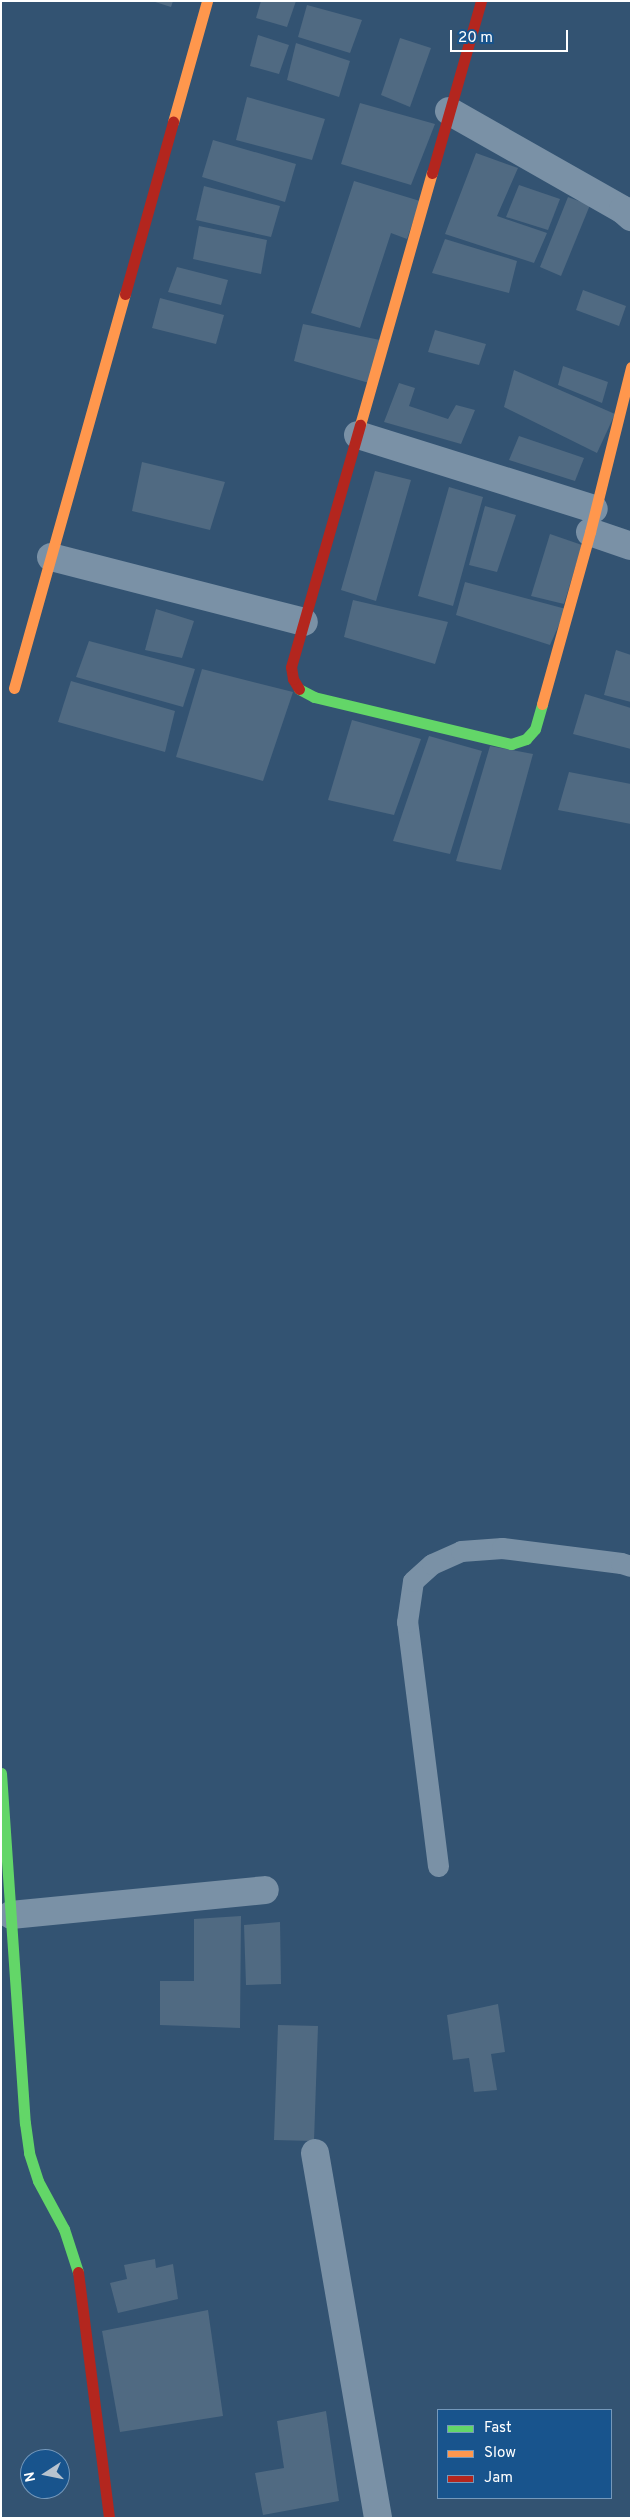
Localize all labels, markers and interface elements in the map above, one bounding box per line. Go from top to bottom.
scale bar [452,20,570,52]
text: 20 m [458,29,493,48]
legend [437,2409,612,2499]
text: Fast [484,2419,512,2438]
text: Slow [484,2444,516,2463]
north arrow [20,2449,70,2499]
text: Jam [484,2469,513,2488]
text: N [21,2470,40,2483]

